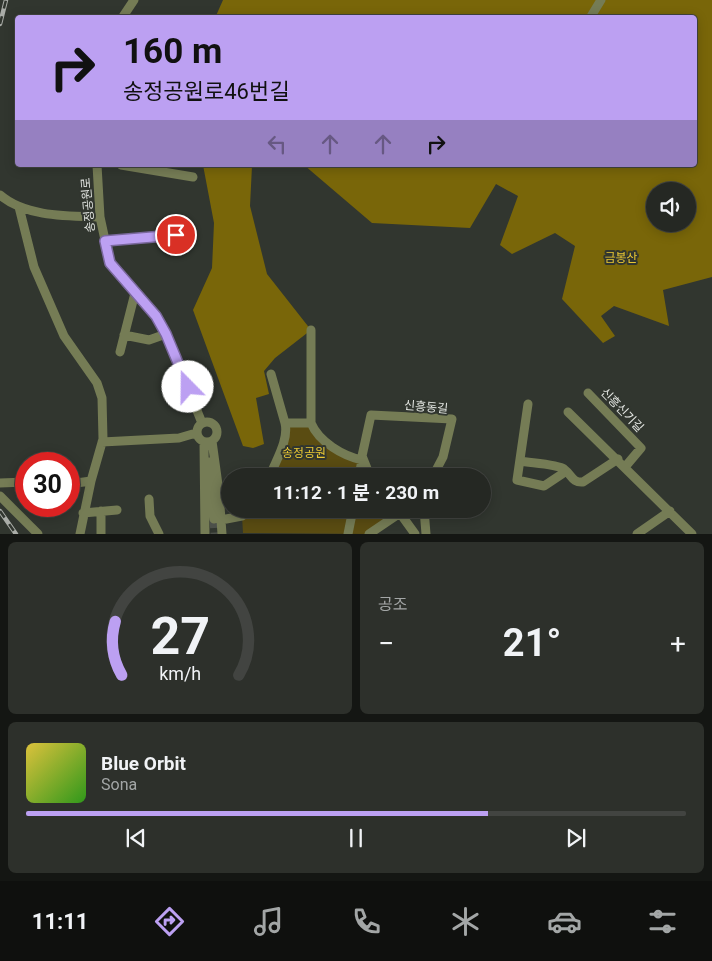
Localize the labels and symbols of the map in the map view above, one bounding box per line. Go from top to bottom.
street label: 송정공원로 [79,177,97,233]
pin [155,214,197,256]
park label: 금봉산 [604,251,638,265]
position arrow [161,360,213,412]
street label: 신흥신기길 [598,385,646,435]
street label: 신흥동길 [403,398,449,416]
park label: 송정공원 [282,446,326,460]
speed limit sign: 30 [15,452,80,517]

